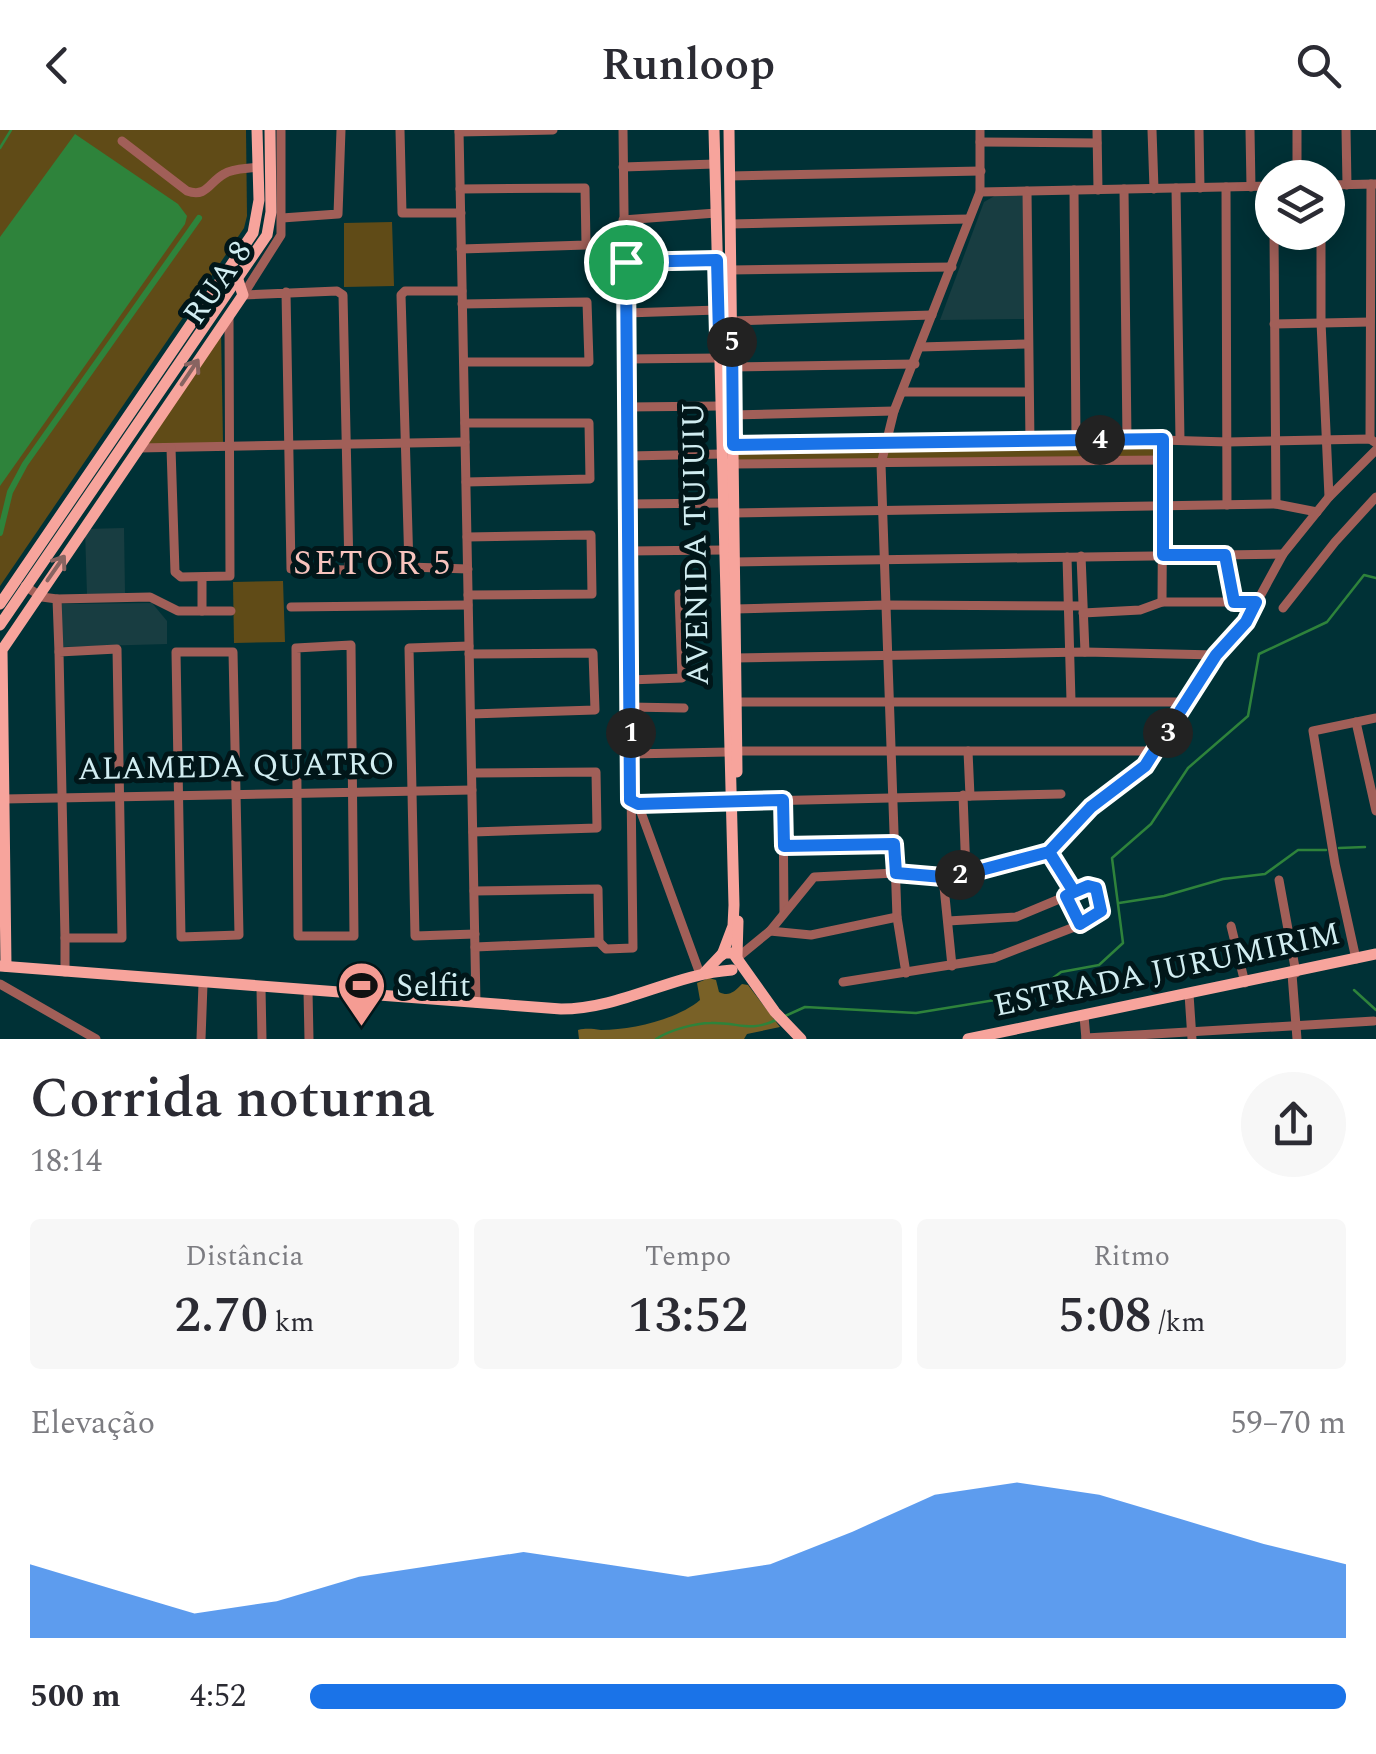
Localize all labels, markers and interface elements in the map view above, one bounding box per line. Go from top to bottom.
text: Runloop [601,31,775,100]
icon: back [30,38,85,93]
icon: search [1291,38,1346,93]
map controls [1255,160,1345,250]
button: layers [1255,160,1345,250]
pin [584,220,669,305]
street label: RUA 8 [171,231,265,335]
icon: arrive [599,235,654,290]
pin: 5 [707,317,757,367]
text: 5 [724,320,740,363]
one-way arrow [179,358,200,386]
street label: AVENIDA TUIUIU [669,402,723,686]
pin: 4 [1075,415,1125,465]
text: 4 [1092,418,1108,461]
district label: SETOR 5 [293,537,453,590]
one-way arrow [45,555,66,583]
pin: 1 [606,708,656,758]
pin: 3 [1143,708,1193,758]
text: 1 [623,711,639,754]
text: 3 [1160,711,1176,754]
street label: ALAMEDA QUATRO [77,740,395,794]
pin: 2 [935,850,985,900]
text: 2 [952,853,968,896]
street label: ESTRADA JURUMIRIM [989,909,1345,1031]
sports icon: Selfit [335,960,387,1028]
place label: Selfit [396,962,471,1011]
text: Corrida noturna [30,1058,434,1141]
button: share [1241,1072,1346,1177]
text: 18:14 [30,1137,102,1186]
text: Distância [185,1235,303,1278]
text: Tempo [645,1235,731,1278]
text: Ritmo [1093,1235,1170,1278]
text: 2.70 [174,1278,268,1354]
text: 13:52 [628,1278,748,1354]
text: 5:08 [1058,1278,1152,1354]
text: km [268,1301,314,1344]
text: /km [1152,1301,1205,1344]
text: Elevação [30,1399,155,1448]
text: 59–70 m [1230,1399,1346,1448]
text: 500 m [30,1672,121,1721]
text: 4:52 [190,1672,246,1721]

